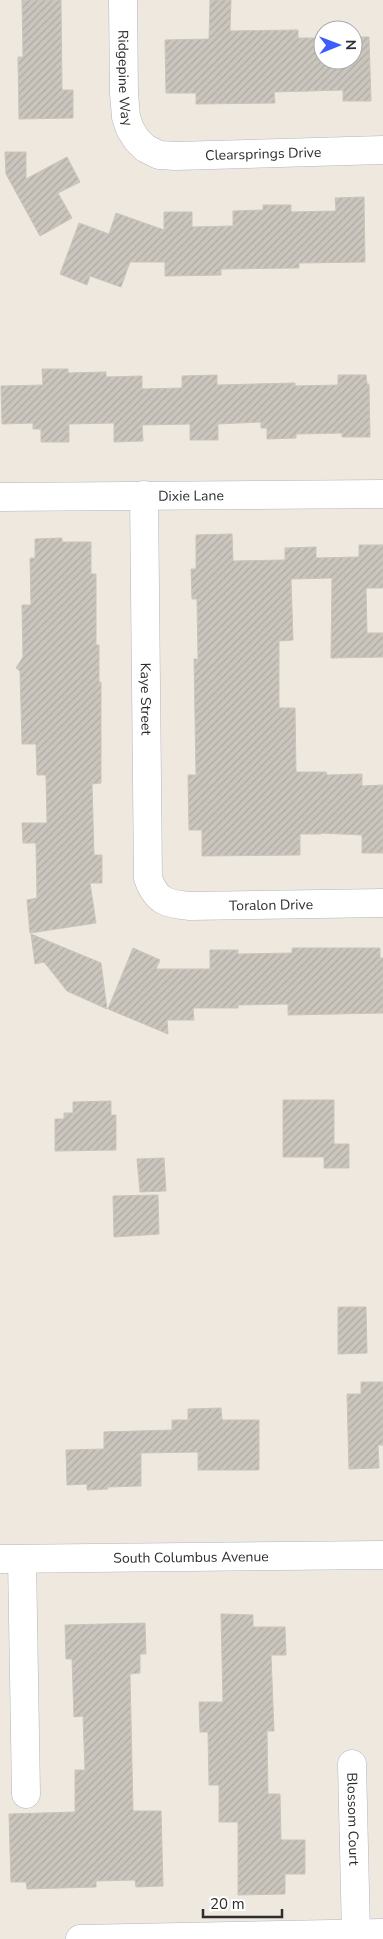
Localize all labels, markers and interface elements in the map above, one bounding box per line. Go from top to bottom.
north arrow [313,20,363,70]
street label: Ridgepine Way [113,30,138,129]
text: N [341,39,360,50]
street label: Clearsprings Drive [205,143,322,165]
street label: Dixie Lane [158,486,224,506]
street label: Kaye Street [136,663,156,735]
street label: Toralon Drive [229,895,313,915]
street label: South Columbus Avenue [113,1547,269,1568]
street label: Blossom Court [342,1772,363,1866]
scale bar [203,1886,282,1918]
text: 20 m [210,1894,245,1914]

